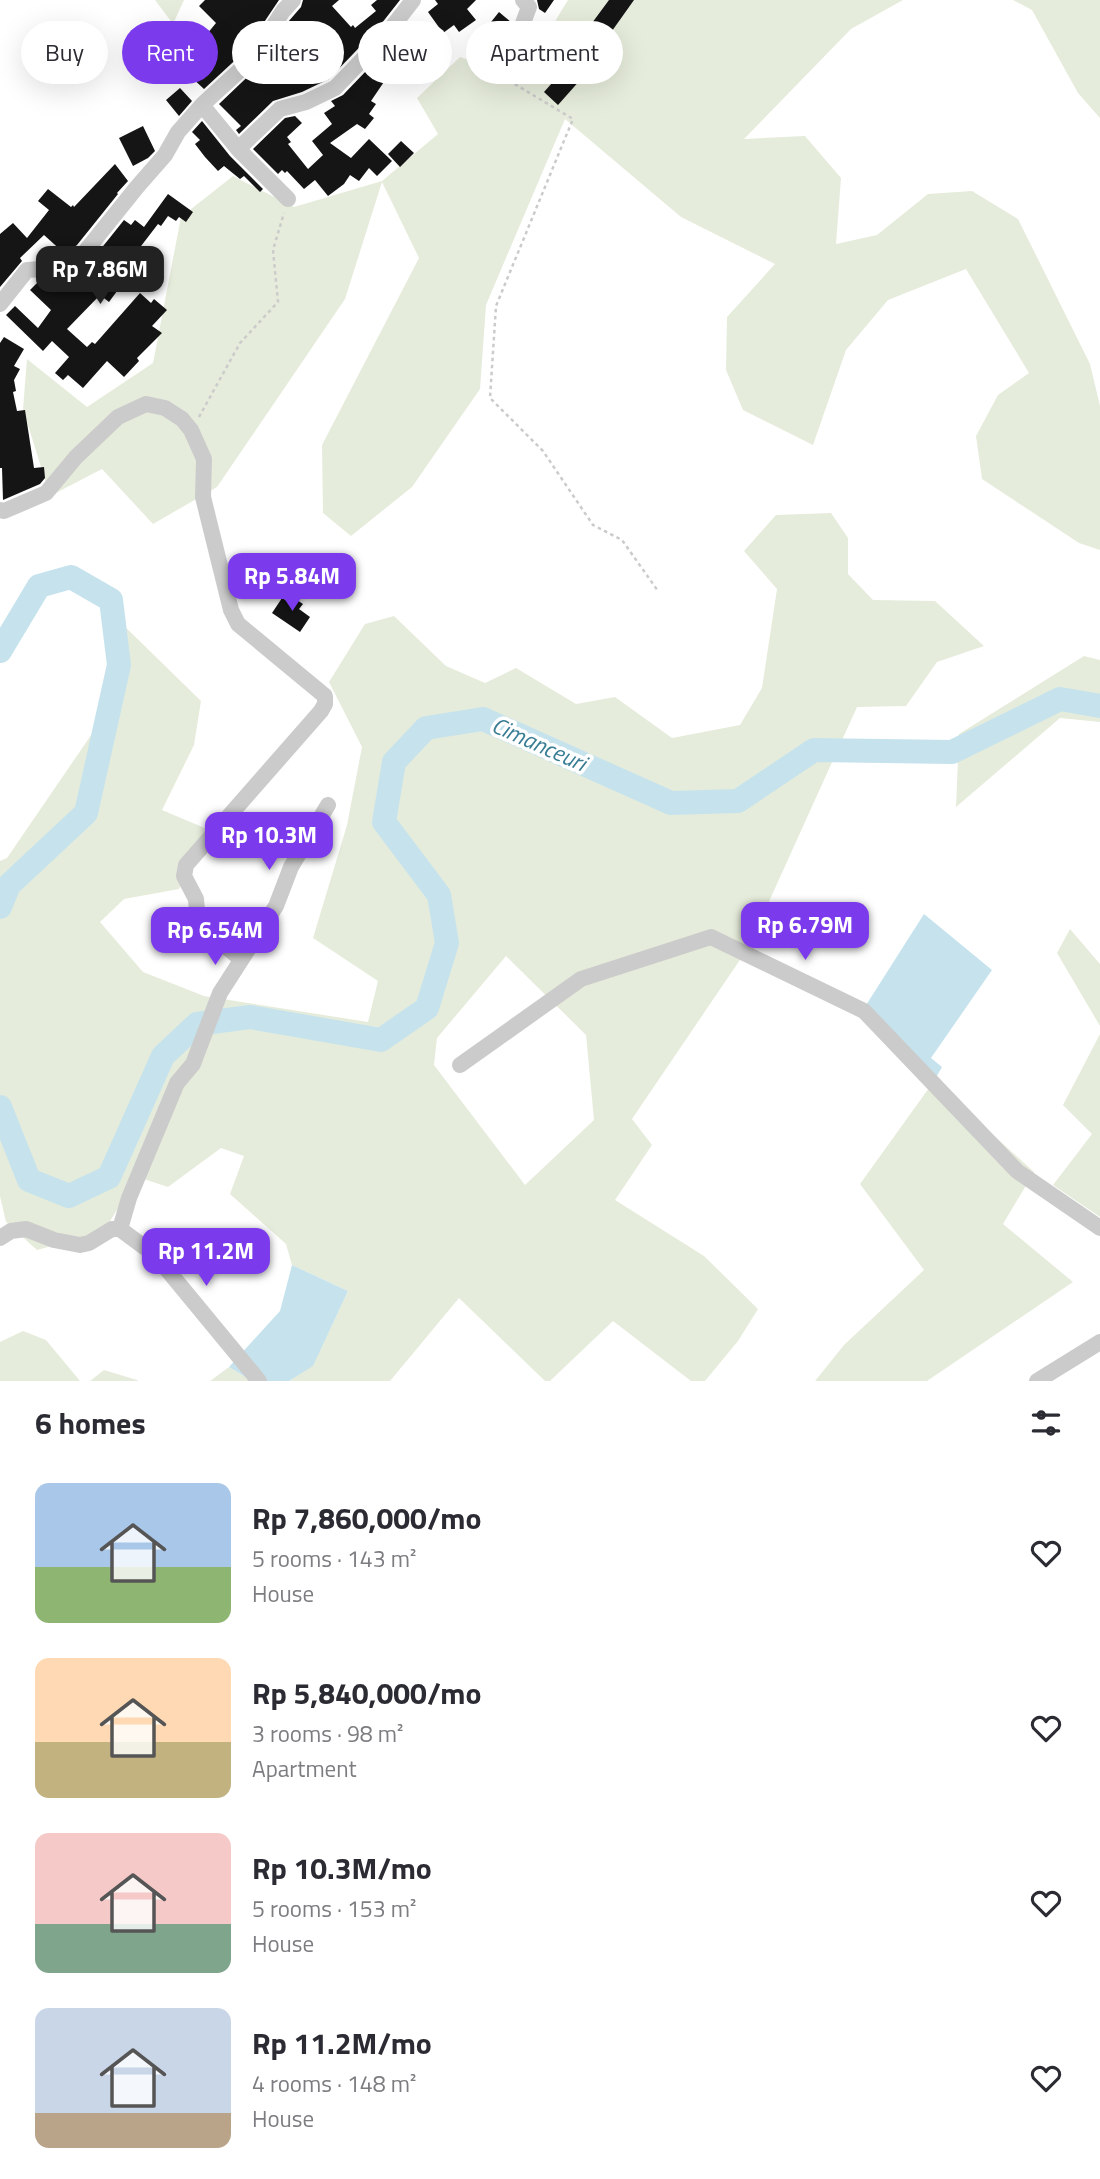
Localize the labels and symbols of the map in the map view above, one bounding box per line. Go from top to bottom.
pin: Rp 7.86M [28,246,172,306]
pin: Rp 5.84M [220,554,364,613]
water label: Cimanceuri [486,707,594,781]
pin: Rp 10.3M [197,812,341,872]
pin: Rp 6.79M [733,902,877,962]
pin: Rp 6.54M [143,908,287,967]
pin: Rp 11.2M [134,1228,278,1288]

